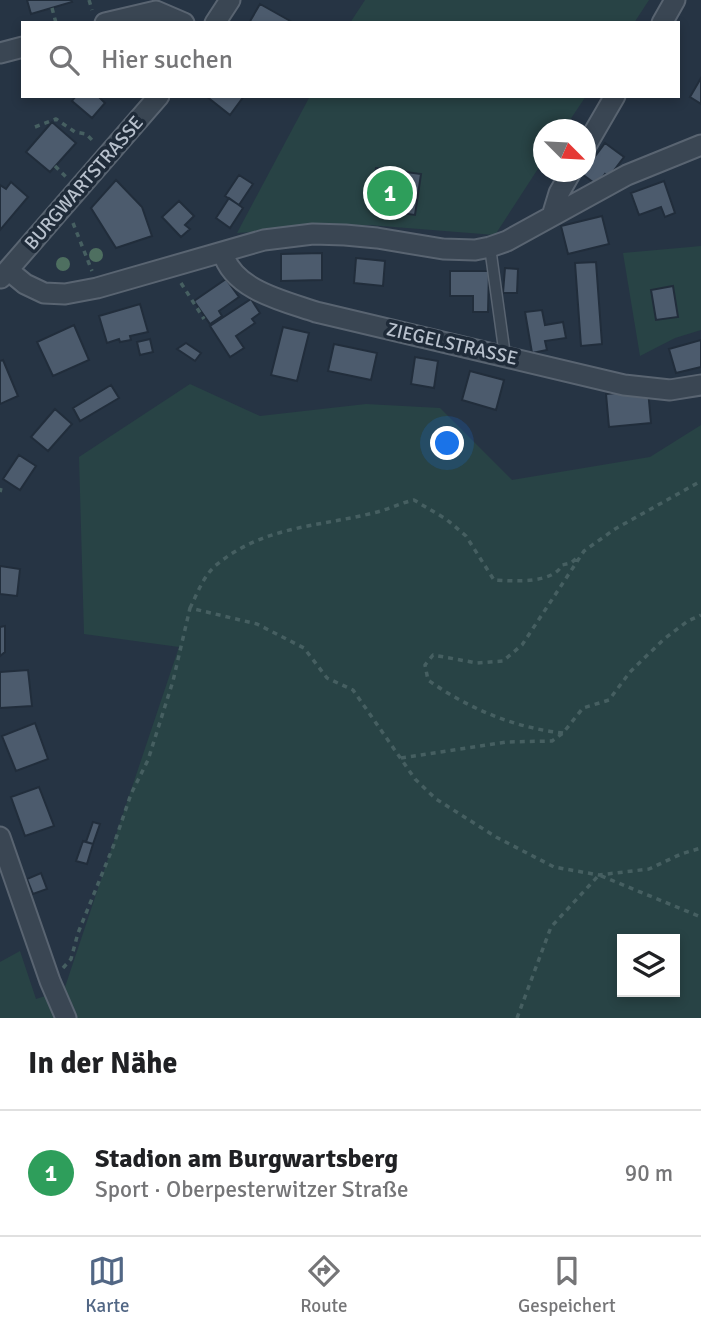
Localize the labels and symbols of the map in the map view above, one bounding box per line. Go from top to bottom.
street label: BURGWARTSTRASSE [19,111,149,255]
north arrow [533,119,596,182]
pin: 1 [367,167,413,219]
street label: ZIEGELSTRASSE [384,317,520,371]
your location [430,426,464,460]

